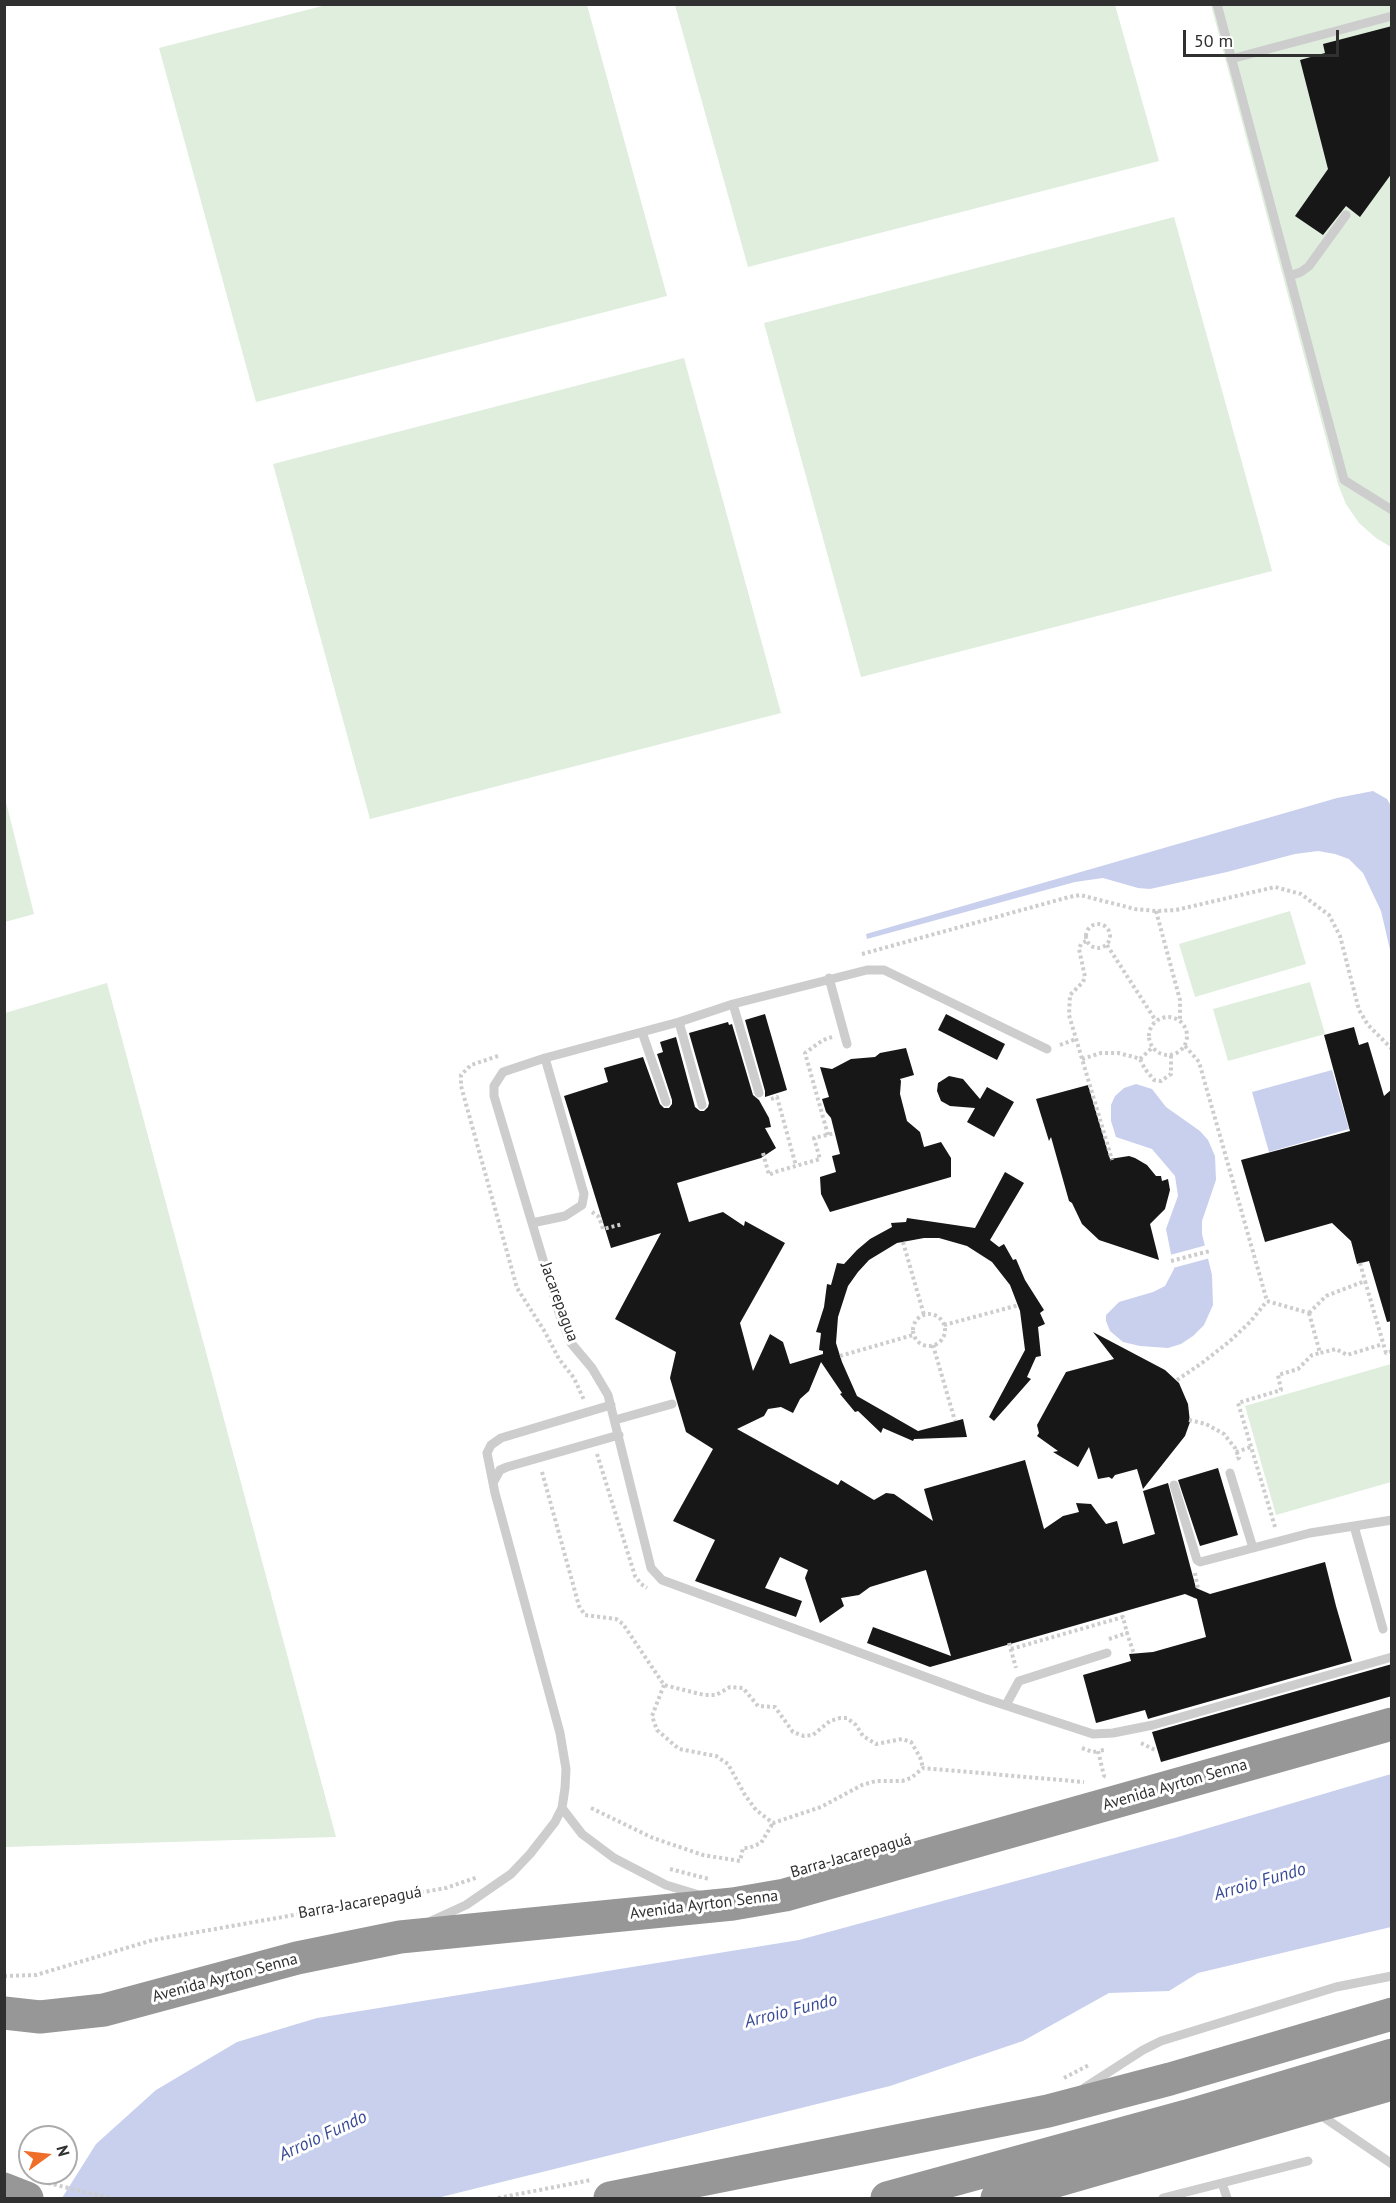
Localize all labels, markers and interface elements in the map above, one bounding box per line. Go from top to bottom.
scale bar [1186,18,1342,56]
text: 50 m [1194,29,1233,52]
street label: Jacarepagua [536,1260,582,1344]
street label: Avenida Ayrton Senna [1101,1755,1249,1815]
street label: Barra-Jacarepaguá [788,1830,914,1882]
water label: Arroio Fundo [1211,1859,1309,1905]
street label: Barra-Jacarepaguá [297,1883,423,1923]
street label: Avenida Ayrton Senna [629,1886,779,1924]
street label: Avenida Ayrton Senna [150,1949,300,2007]
water label: Arroio Fundo [742,1989,840,2033]
water label: Arroio Fundo [276,2106,370,2166]
north arrow [18,2125,78,2185]
text: N [52,2143,74,2159]

